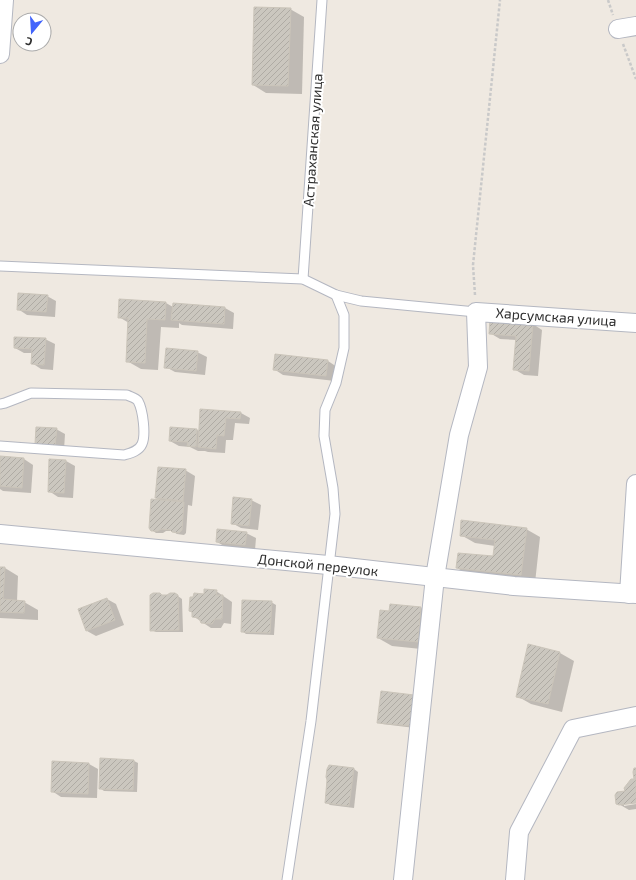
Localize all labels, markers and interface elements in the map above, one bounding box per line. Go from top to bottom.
north arrow [12,12,52,52]
text: С [23,35,34,49]
street label: Астраханская улица [299,73,326,207]
street label: Харсумская улица [495,304,617,329]
street label: Донской переулок [257,550,380,579]

